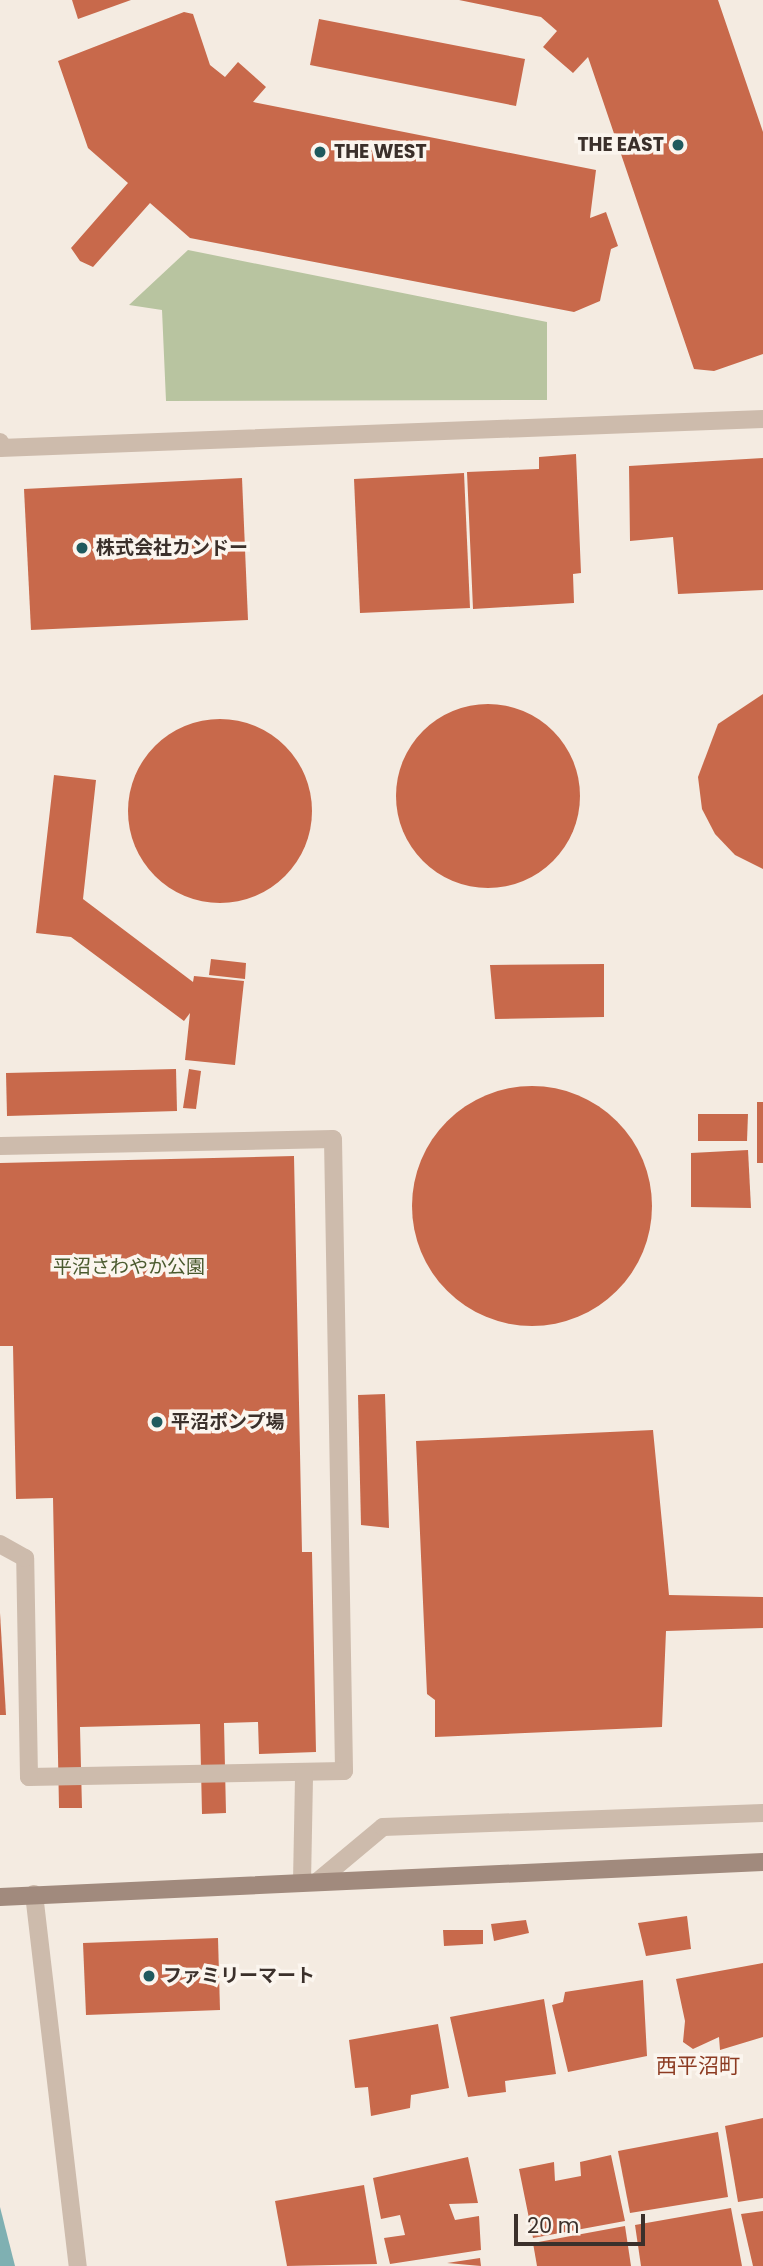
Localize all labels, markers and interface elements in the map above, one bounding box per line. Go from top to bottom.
place label: THE EAST [577,134,664,156]
marker: THE EAST [670,137,686,153]
place label: THE WEST [334,141,427,163]
marker: THE WEST [312,144,328,160]
place label: 株式会社カンドー [96,537,248,559]
marker: 株式会社カンドー [74,540,90,556]
park label: 平沼さわやか公園 [53,1256,205,1278]
place label: 平沼ポンプ場 [171,1411,285,1433]
marker: 平沼ポンプ場 [149,1414,165,1430]
place label: ファミリーマート [163,1965,315,1987]
marker: ファミリーマート [141,1968,157,1984]
district label: 西平沼町 [656,2053,740,2079]
scale bar [518,2200,649,2244]
text: 20 m [527,2211,580,2240]

